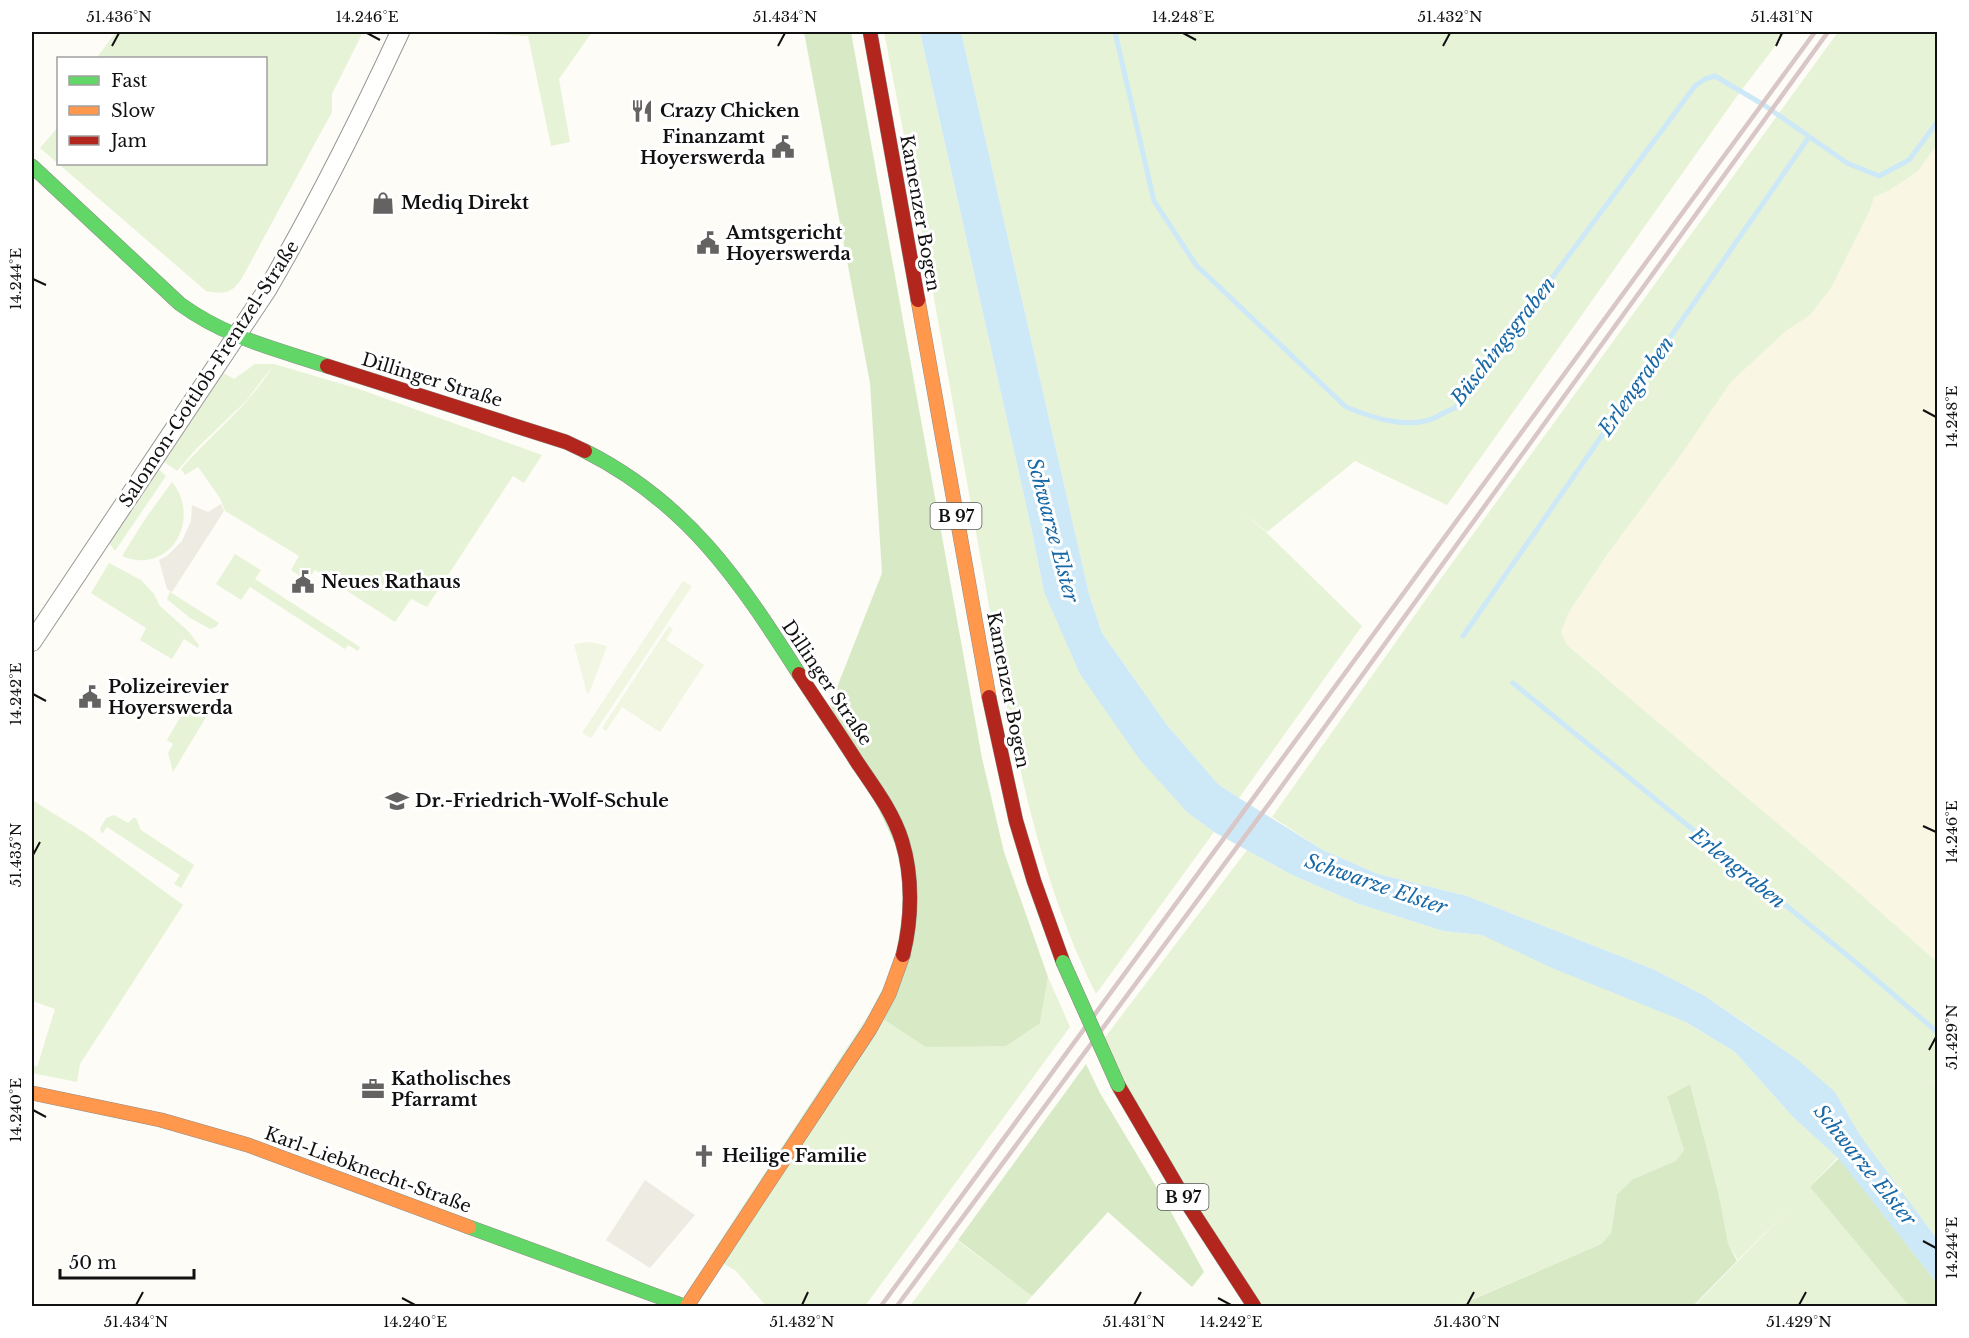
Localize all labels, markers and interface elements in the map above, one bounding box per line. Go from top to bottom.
text: 51.436°N [86,7,152,26]
text: 14.246°E [335,7,399,26]
text: 51.434°N [753,7,817,26]
text: 14.248°E [1152,7,1214,26]
text: 51.432°N [1417,7,1483,26]
text: 51.431°N [1751,7,1813,26]
legend [57,57,267,165]
text: Fast [111,70,148,92]
restaurant icon: Crazy Chicken [629,98,655,124]
text: Slow [111,100,156,122]
place label: Crazy Chicken [660,100,800,122]
place label: Finanzamt Hoyerswerda [640,126,766,169]
text: Jam [109,130,147,152]
street label: Kamenzer Bogen [895,133,945,293]
public building icon: Finanzamt Hoyerswerda [770,134,796,160]
shop icon: Mediq Direkt [370,190,396,216]
place label: Mediq Direkt [401,192,529,214]
place label: Amtsgericht Hoyerswerda [725,222,852,265]
public building icon: Amtsgericht Hoyerswerda [695,230,721,256]
street label: Salomon-Gottlob-Frentzel-Straße [114,237,304,511]
text: 14.244°E [6,248,25,310]
water label: Büschingsgraben [1445,272,1560,411]
water label: Erlengraben [1593,332,1679,441]
street label: Dillinger Straße [359,348,505,412]
text: 14.248°E [1942,386,1961,448]
water label: Schwarze Elster [1022,455,1084,606]
road number: B 97 [930,503,982,529]
public building icon: Neues Rathaus [290,569,316,595]
place label: Neues Rathaus [321,571,461,593]
street label: Kamenzer Bogen [982,610,1034,770]
street label: Dillinger Straße [777,616,877,750]
text: 14.242°E [6,663,25,725]
place label: Polizeirevier Hoyerswerda [108,676,234,719]
public building icon: Polizeirevier Hoyerswerda [77,684,103,710]
school or university icon: Dr.-Friedrich-Wolf-Schule [384,788,410,814]
place label: Dr.-Friedrich-Wolf-Schule [415,790,669,812]
text: 14.246°E [1942,800,1961,864]
water label: Erlengraben [1685,822,1790,914]
text: 51.435°N [6,823,25,887]
water label: Schwarze Elster [1302,848,1451,920]
text: 51.429°N [1942,1004,1961,1070]
place label: Katholisches Pfarramt [391,1068,511,1111]
office icon: Katholisches Pfarramt [360,1076,386,1102]
text: 14.240°E [6,1078,25,1142]
water label: Schwarze Elster [1809,1100,1922,1231]
street label: Karl-Liebknecht-Straße [262,1122,474,1218]
church icon: Heilige Familie [691,1143,717,1169]
place label: Heilige Familie [722,1145,867,1167]
road number: B 97 [1158,1184,1208,1210]
text: 14.244°E [1942,1217,1961,1279]
scale bar [60,1242,194,1280]
text: 50 m [69,1252,117,1274]
text: 51.434°N [104,1312,168,1331]
text: 14.240°E [383,1312,447,1331]
text: 51.432°N [769,1312,835,1331]
text: 51.431°N [1103,1312,1165,1331]
text: 14.242°E [1200,1312,1262,1331]
text: 51.430°N [1434,1312,1500,1331]
text: 51.429°N [1766,1312,1832,1331]

